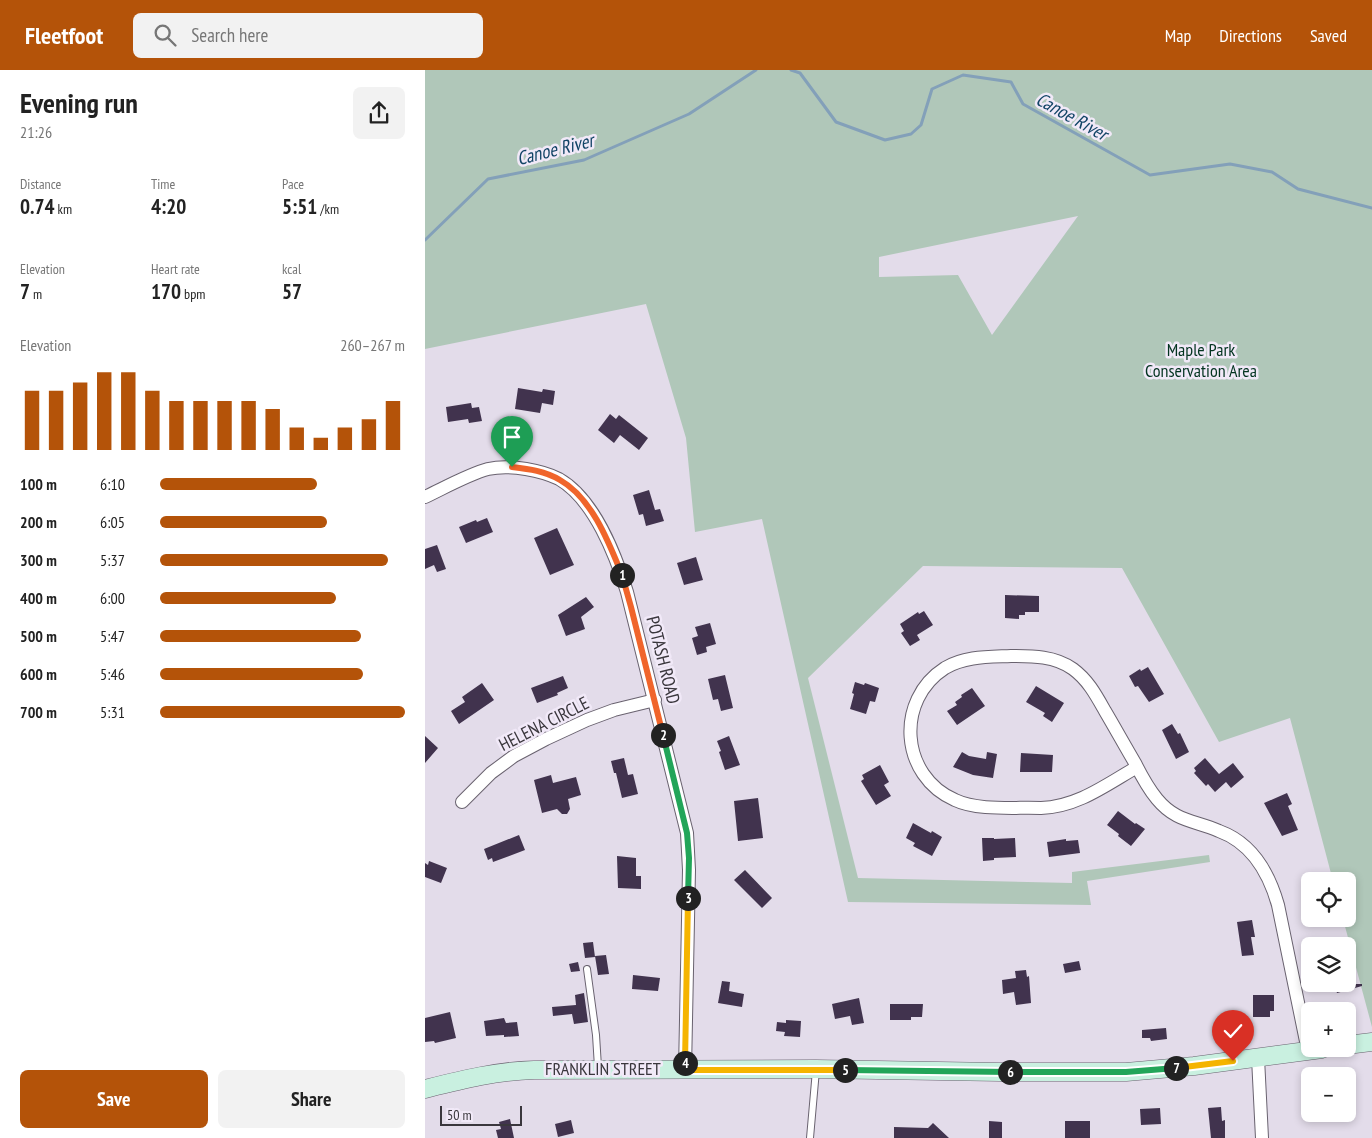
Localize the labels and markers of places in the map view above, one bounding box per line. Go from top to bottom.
pin [491,416,533,467]
pin: 1 [609,562,635,588]
pin: 2 [651,722,675,748]
pin: 3 [675,886,701,910]
pin [1212,1010,1254,1061]
pin: 4 [673,1050,697,1076]
pin: 7 [1163,1056,1189,1080]
pin: 5 [833,1058,857,1082]
pin: 6 [997,1060,1023,1084]

